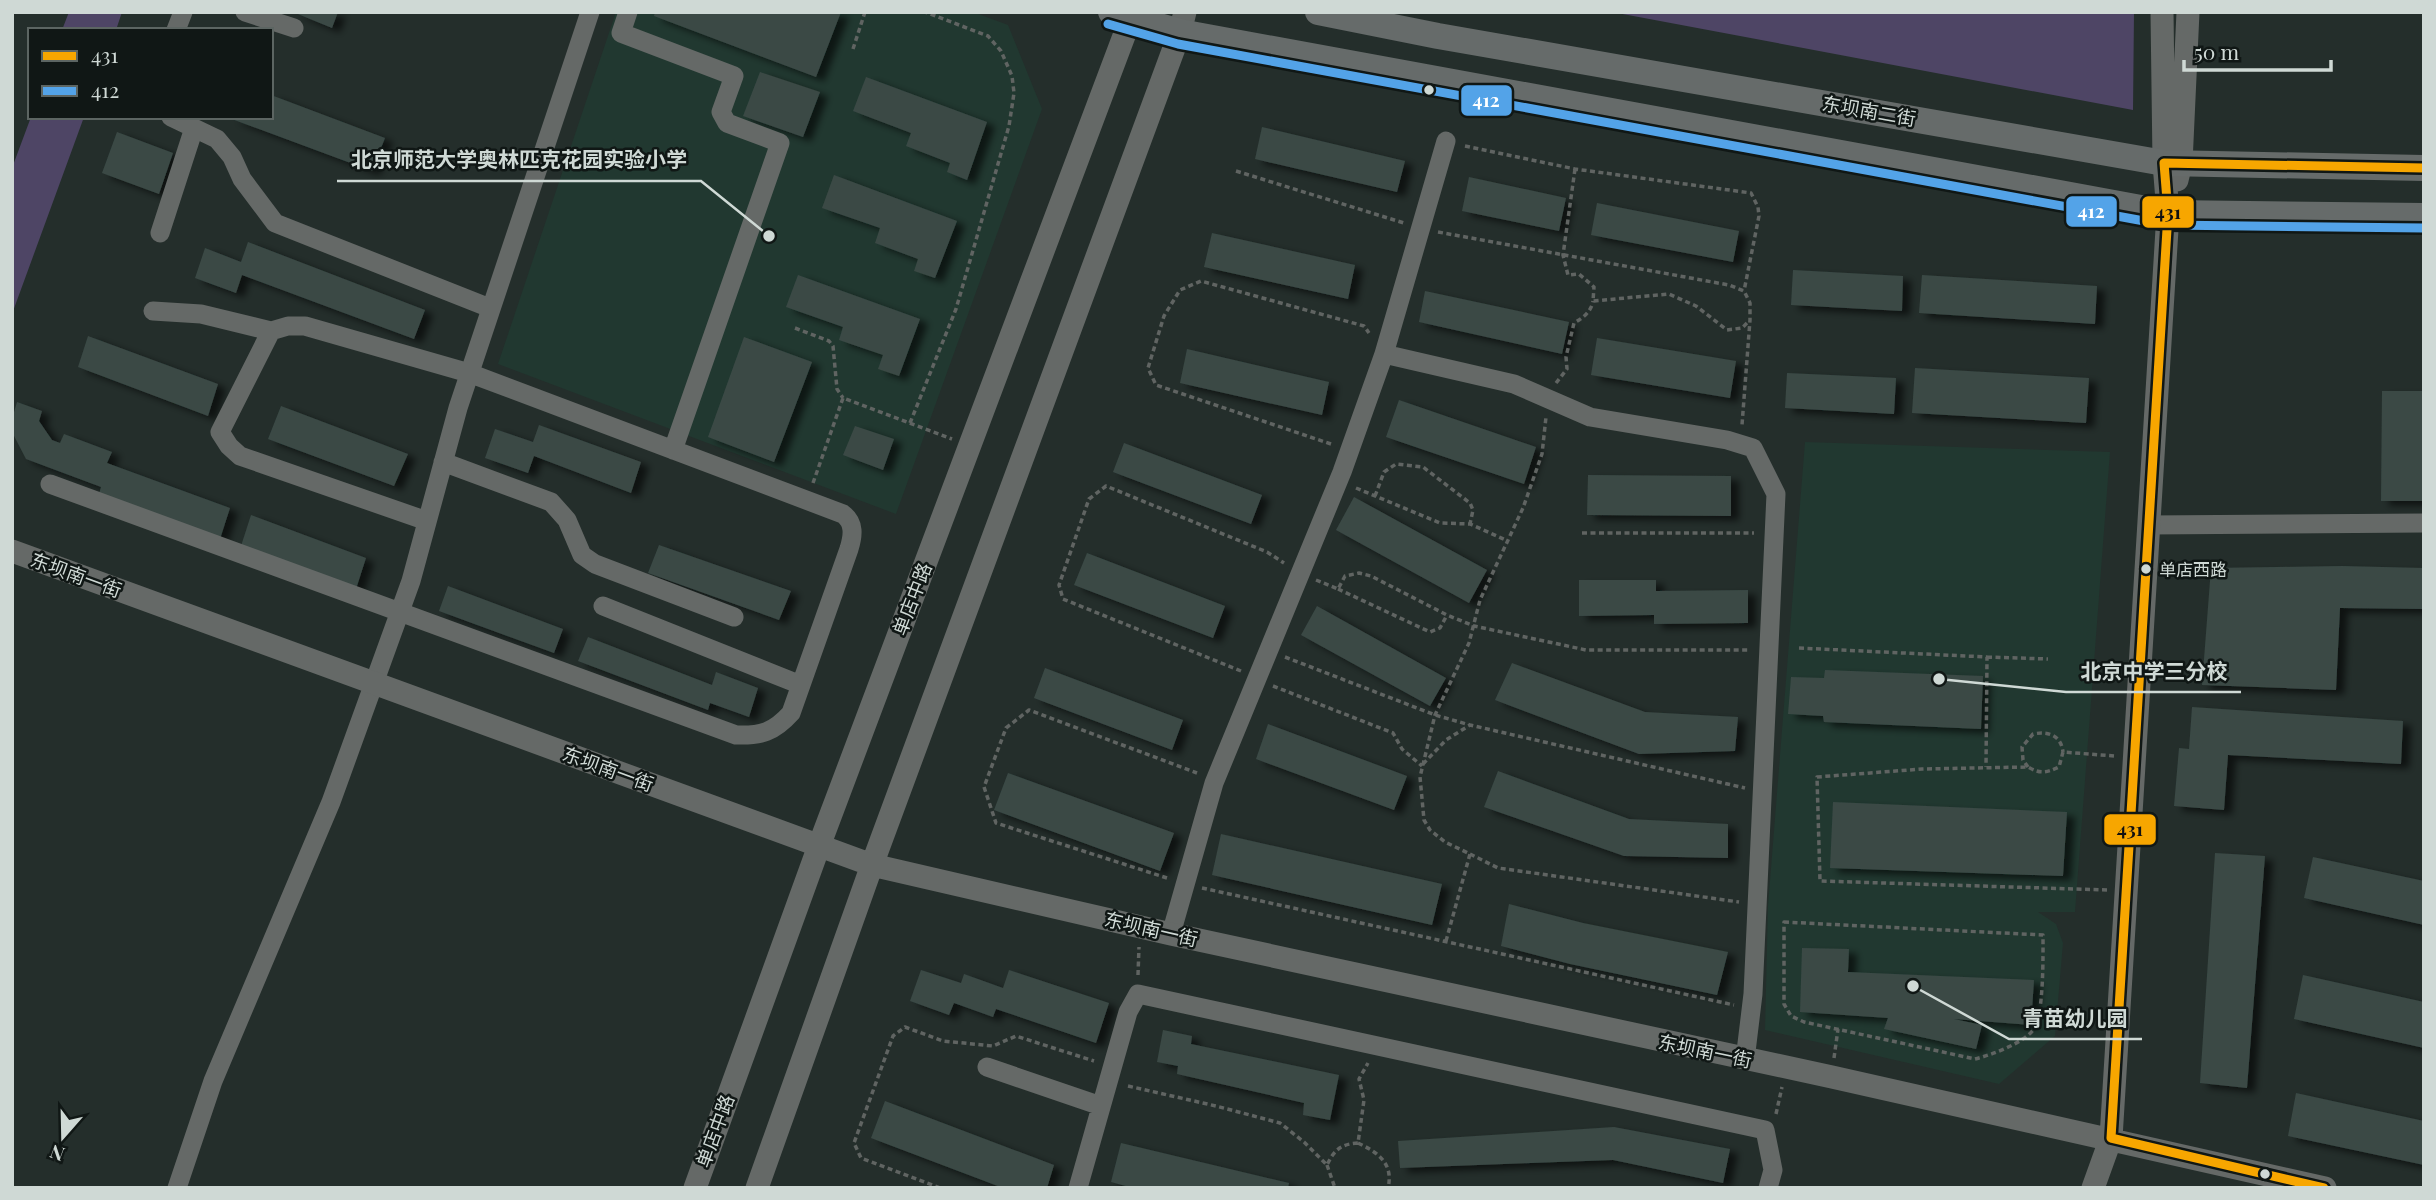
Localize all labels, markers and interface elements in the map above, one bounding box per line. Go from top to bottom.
legend [28,28,273,119]
scale bar [2184,28,2331,72]
text: 50 m [2194,37,2240,65]
text: 431 [91,40,118,68]
text: 412 [91,75,119,103]
unlabelled marker [1422,83,1436,97]
line badge: 412 [1460,84,1513,117]
text: 412 [1472,86,1500,112]
street label: 东坝南二街 [1820,89,1918,131]
callout: 北京师范大学奥林匹克花园实验小学 [337,139,701,181]
text: 北京师范大学奥林匹克花园实验小学 [351,144,687,172]
line badge: 412 [2065,195,2118,228]
line badge: 431 [2141,195,2195,229]
text: 412 [2077,197,2105,223]
text: 431 [2155,198,2181,224]
street label: 东坝南一街 [27,546,125,603]
street label: 单店中路 [885,558,937,639]
place label: 单店西路 [2159,558,2227,580]
marker: 单店西路 [2139,562,2153,576]
callout: 北京中学三分校 [2066,650,2241,692]
text: 北京中学三分校 [2081,656,2228,684]
street label: 东坝南一街 [559,740,657,797]
line badge: 431 [2103,813,2157,846]
text: 431 [2117,815,2143,841]
street label: 东坝南一街 [1102,905,1200,951]
callout: 青苗幼儿园 [2009,997,2142,1039]
text: 青苗幼儿园 [2023,1003,2128,1031]
street label: 东坝南一街 [1656,1027,1754,1073]
street label: 单店中路 [689,1090,739,1171]
north arrow [28,1102,98,1172]
text: N [46,1139,68,1168]
unlabelled marker [2258,1167,2272,1181]

